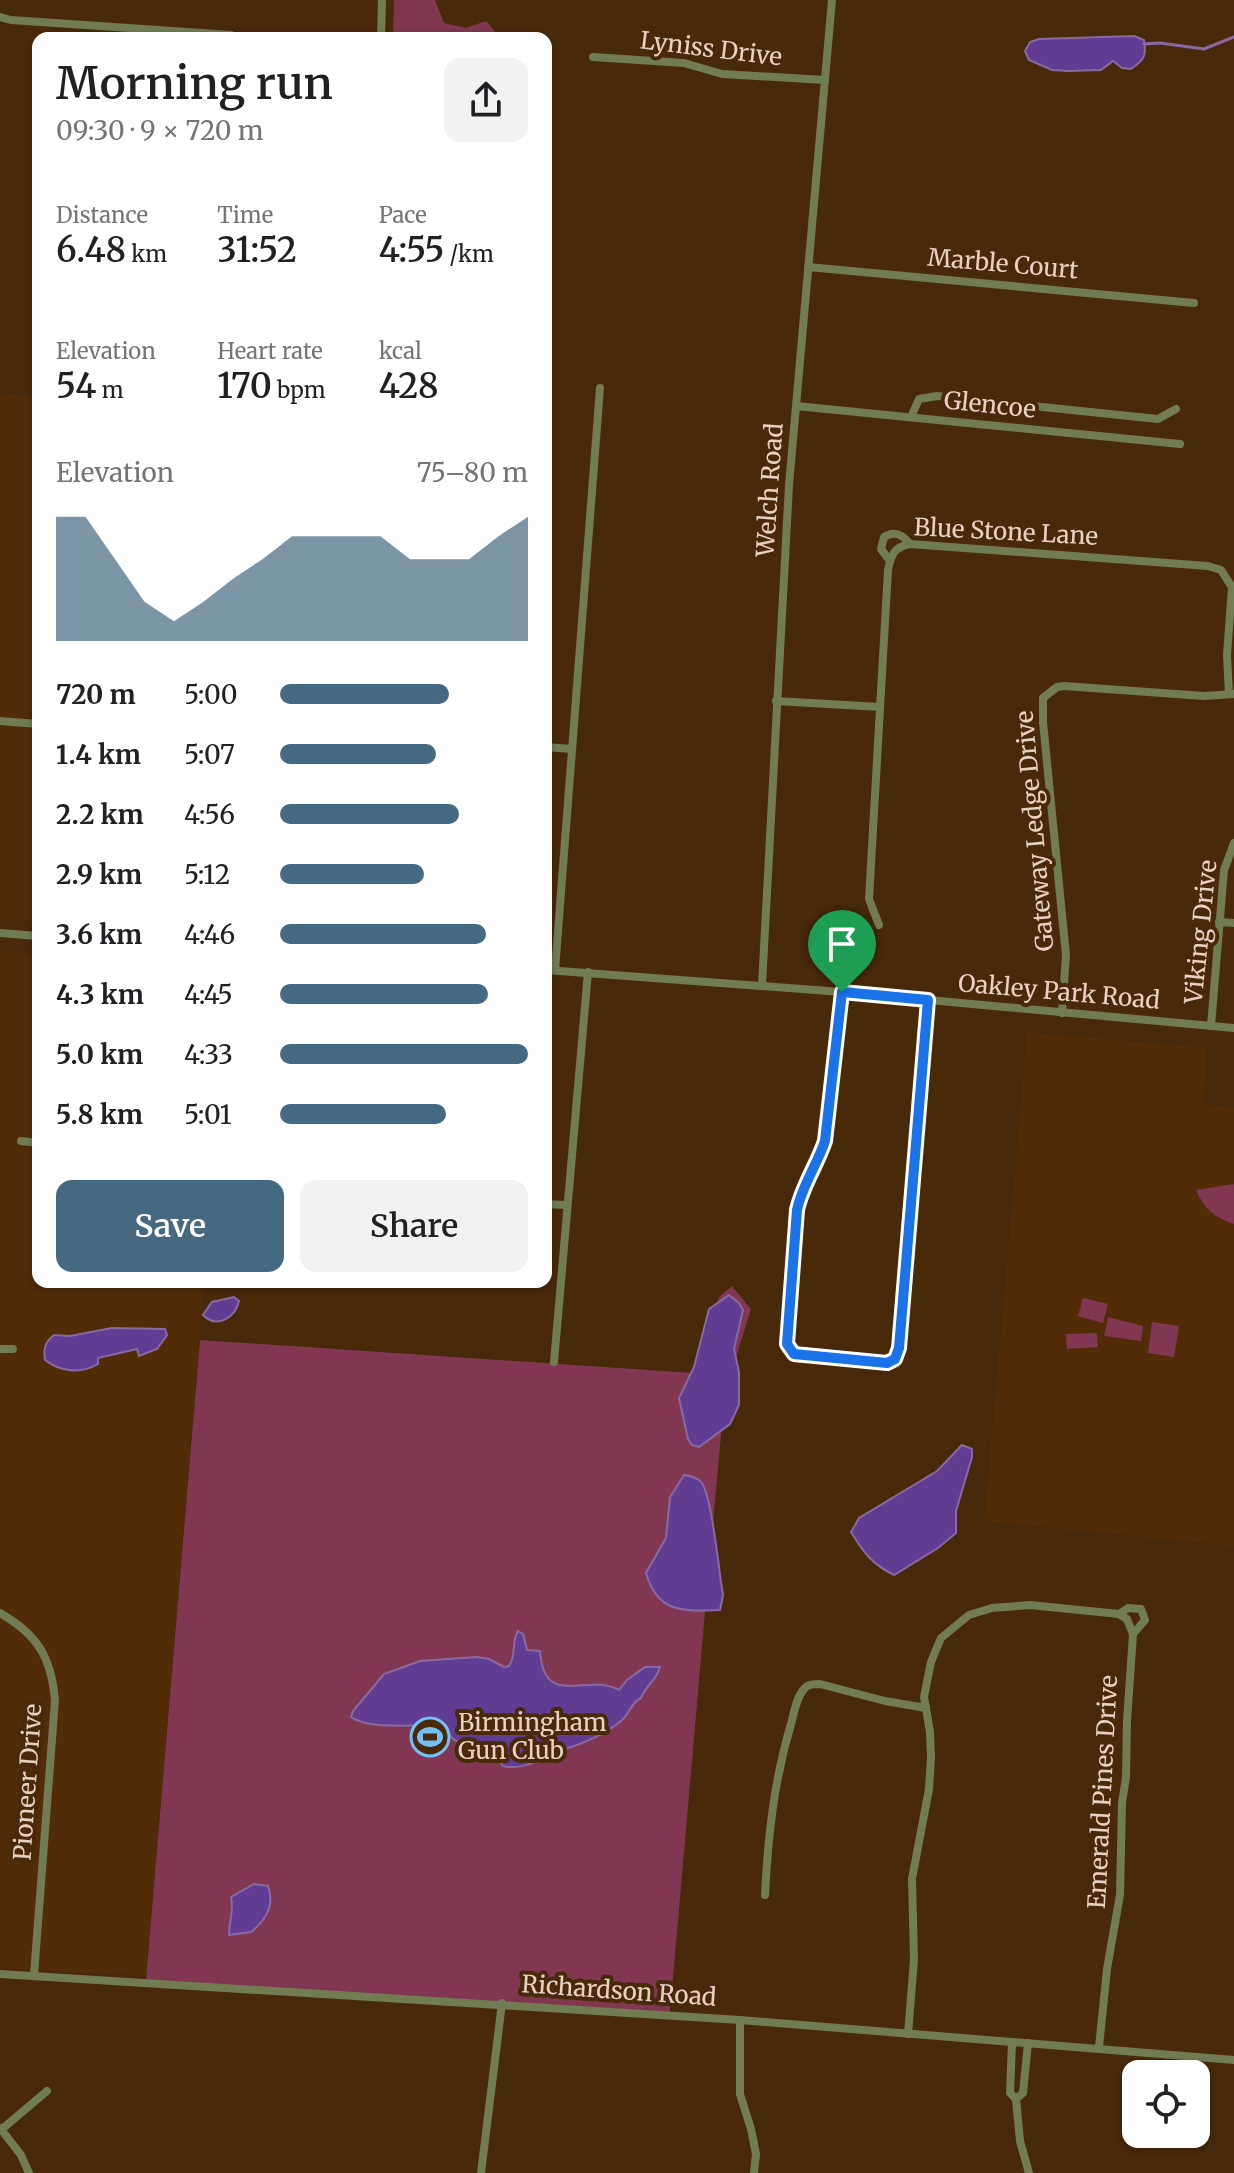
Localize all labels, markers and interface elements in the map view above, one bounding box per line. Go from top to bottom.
street label: Lyniss Drive [638,24,784,73]
text: Morning run [56,56,333,111]
button: share [444,58,528,142]
text: 09:30 · 9 × 720 m [56,114,264,147]
text: Distance [56,201,148,229]
text: Time [217,201,273,229]
text: Pace [379,201,427,229]
text: 6.48 [56,229,126,271]
text: 31:52 [217,229,297,271]
text: 4:55 [379,229,444,271]
text: km [126,240,167,268]
text: /km [444,240,494,268]
street label: Marble Court [926,241,1080,286]
text: Elevation [56,337,156,365]
text: Heart rate [217,337,323,365]
text: kcal [379,337,422,365]
text: 54 [56,365,96,407]
text: 170 [217,365,272,407]
text: 428 [379,365,439,407]
text: m [96,376,124,404]
text: bpm [272,376,326,404]
street label: Glencoe [943,384,1038,425]
street label: Welch Road [749,422,790,559]
text: Elevation [56,456,174,489]
text: 75–80 m [417,456,528,489]
street label: Blue Stone Lane [913,511,1099,552]
text: 720 m [56,678,136,711]
text: 5:00 [184,678,238,711]
street label: Gateway Ledge Drive [1009,709,1060,953]
text: 1.4 km [56,738,141,771]
text: 5:07 [184,738,235,771]
text: 2.2 km [56,798,144,831]
text: 4:56 [184,798,235,831]
text: 2.9 km [56,858,142,891]
text: 5:12 [184,858,230,891]
street label: Viking Drive [1177,858,1223,1007]
pin [808,910,876,992]
text: 3.6 km [56,918,142,951]
text: 4:46 [184,918,235,951]
icon: arrive [820,922,864,966]
street label: Oakley Park Road [957,967,1161,1016]
text: 4.3 km [56,978,144,1011]
text: 4:45 [184,978,233,1011]
text: 5.0 km [56,1038,143,1071]
text: 4:33 [184,1038,233,1071]
text: 5.8 km [56,1098,143,1131]
text: 5:01 [184,1098,231,1131]
button: Save [56,1180,284,1272]
button: Share [300,1180,528,1272]
street label: Emerald Pines Drive [1081,1674,1124,1910]
street label: Pioneer Drive [7,1702,48,1861]
place label: Birmingham Gun Club [458,1707,607,1766]
sports icon: Birmingham Gun Club [409,1716,451,1758]
street label: Richardson Road [521,1968,717,2013]
map controls [1122,2060,1210,2148]
button: locate [1122,2060,1210,2148]

